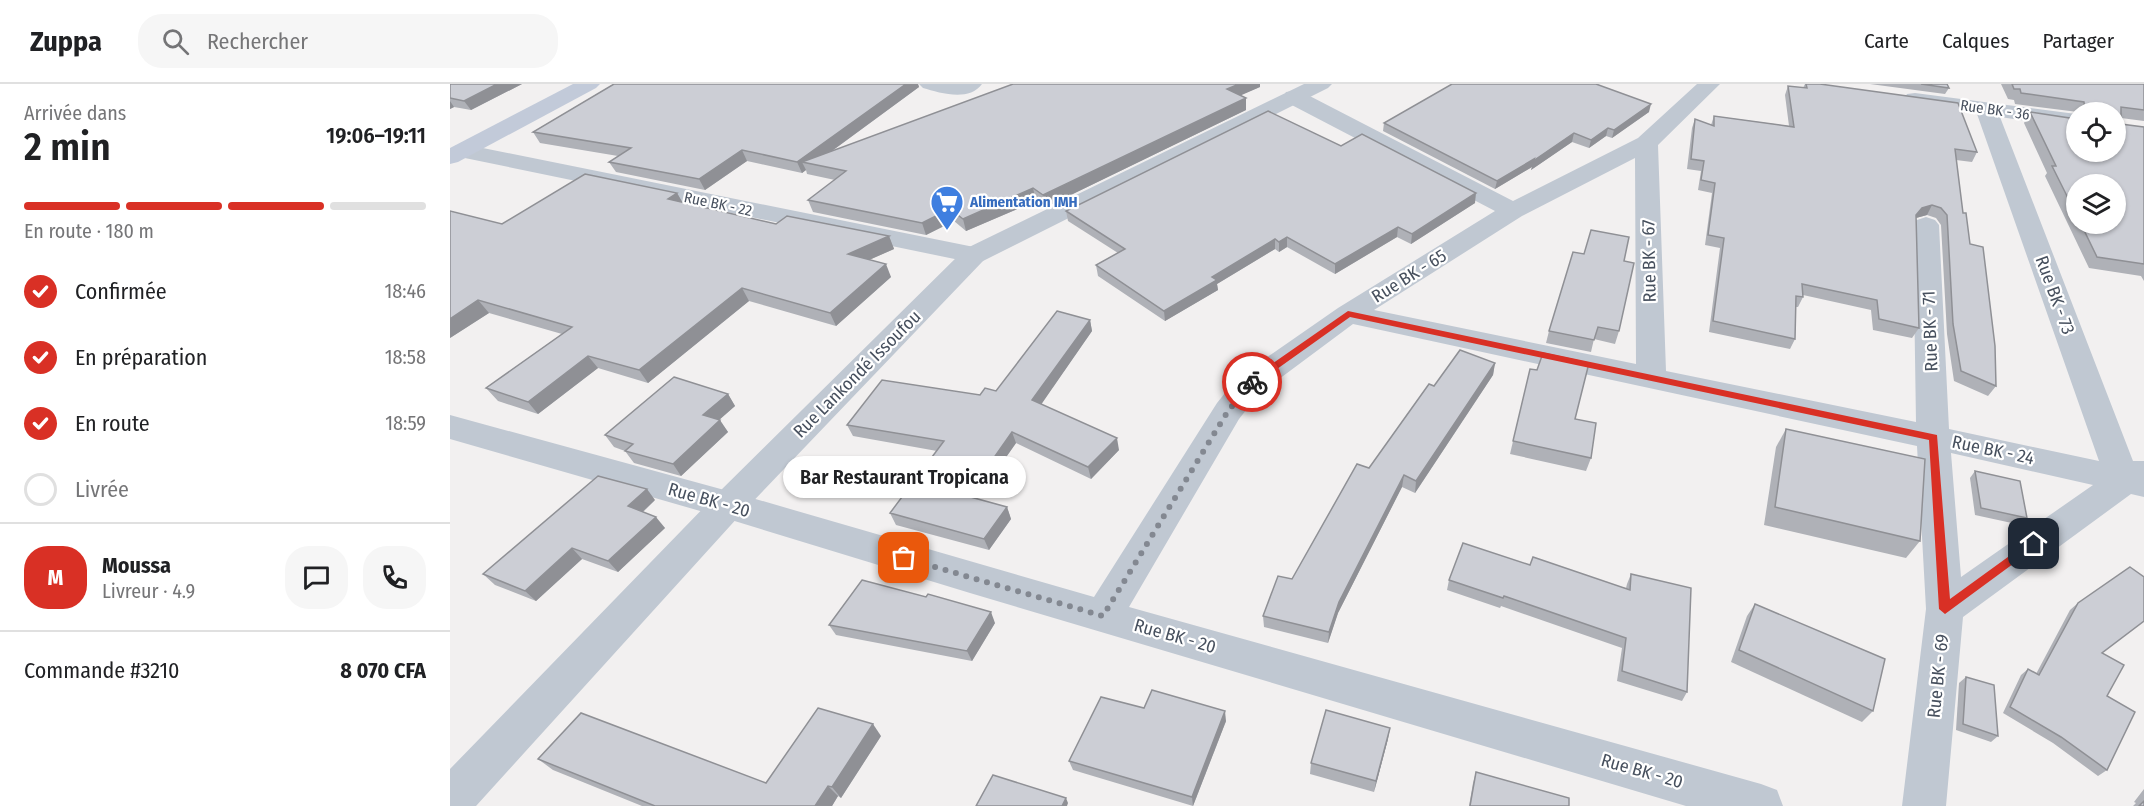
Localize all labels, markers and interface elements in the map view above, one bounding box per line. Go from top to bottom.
search box [138,14,558,68]
text: Zuppa [30,25,102,58]
icon: search [159,25,192,58]
text: Rechercher [207,28,308,55]
text: Carte [1864,28,1909,54]
text: Calques [1942,28,2009,54]
text: Partager [2042,28,2114,54]
street label: Rue BK - 36 [1959,96,2031,124]
text: Arrivée dans [24,101,126,125]
map controls [2066,102,2126,234]
button: locate [2066,102,2126,162]
text: 19:06–19:11 [326,122,426,149]
text: 2 min [24,124,111,170]
button: layers [2066,174,2126,234]
supermarket icon: Alimentation IMH [929,184,965,231]
street label: Rue BK - 22 [682,188,754,220]
place label: Alimentation IMH [969,193,1078,211]
text: En route · 180 m [24,219,154,243]
street label: Rue BK - 67 [1637,219,1661,303]
street label: Rue BK - 65 [1368,244,1450,308]
street label: Rue BK - 73 [2031,253,2079,337]
icon: check [24,275,57,308]
text: Confirmée [75,278,167,305]
text: 18:46 [384,279,426,303]
street label: Rue BK - 71 [1918,290,1942,372]
street label: Rue Lankondé Issoufou [789,306,925,442]
icon: check [24,341,57,374]
text: En préparation [75,344,207,371]
text: 18:58 [385,345,426,369]
courier [1222,352,1282,412]
icon: bike [1236,366,1269,399]
icon: check [24,407,57,440]
text: En route [75,410,150,437]
text: 18:59 [385,411,426,435]
street label: Rue BK - 24 [1950,431,2036,469]
callout: Bar Restaurant Tropicana [782,456,1026,498]
text: Bar Restaurant Tropicana [800,465,1009,489]
text: Livrée [75,476,129,503]
street label: Rue BK - 20 [666,478,752,522]
pin [2008,518,2059,569]
icon: home [2017,527,2050,560]
pin [878,532,929,583]
icon: bag [887,541,920,574]
button: chat [285,546,348,609]
button: phone [363,546,426,609]
text: Moussa [102,552,171,579]
text: M [48,564,63,591]
text: Livreur · 4.9 [102,579,195,603]
street label: Rue BK - 20 [1132,614,1218,658]
street label: Rue BK - 69 [1923,633,1953,719]
text: Commande #3210 [24,657,180,684]
text: 8 070 CFA [340,657,426,684]
street label: Rue BK - 20 [1599,749,1685,793]

